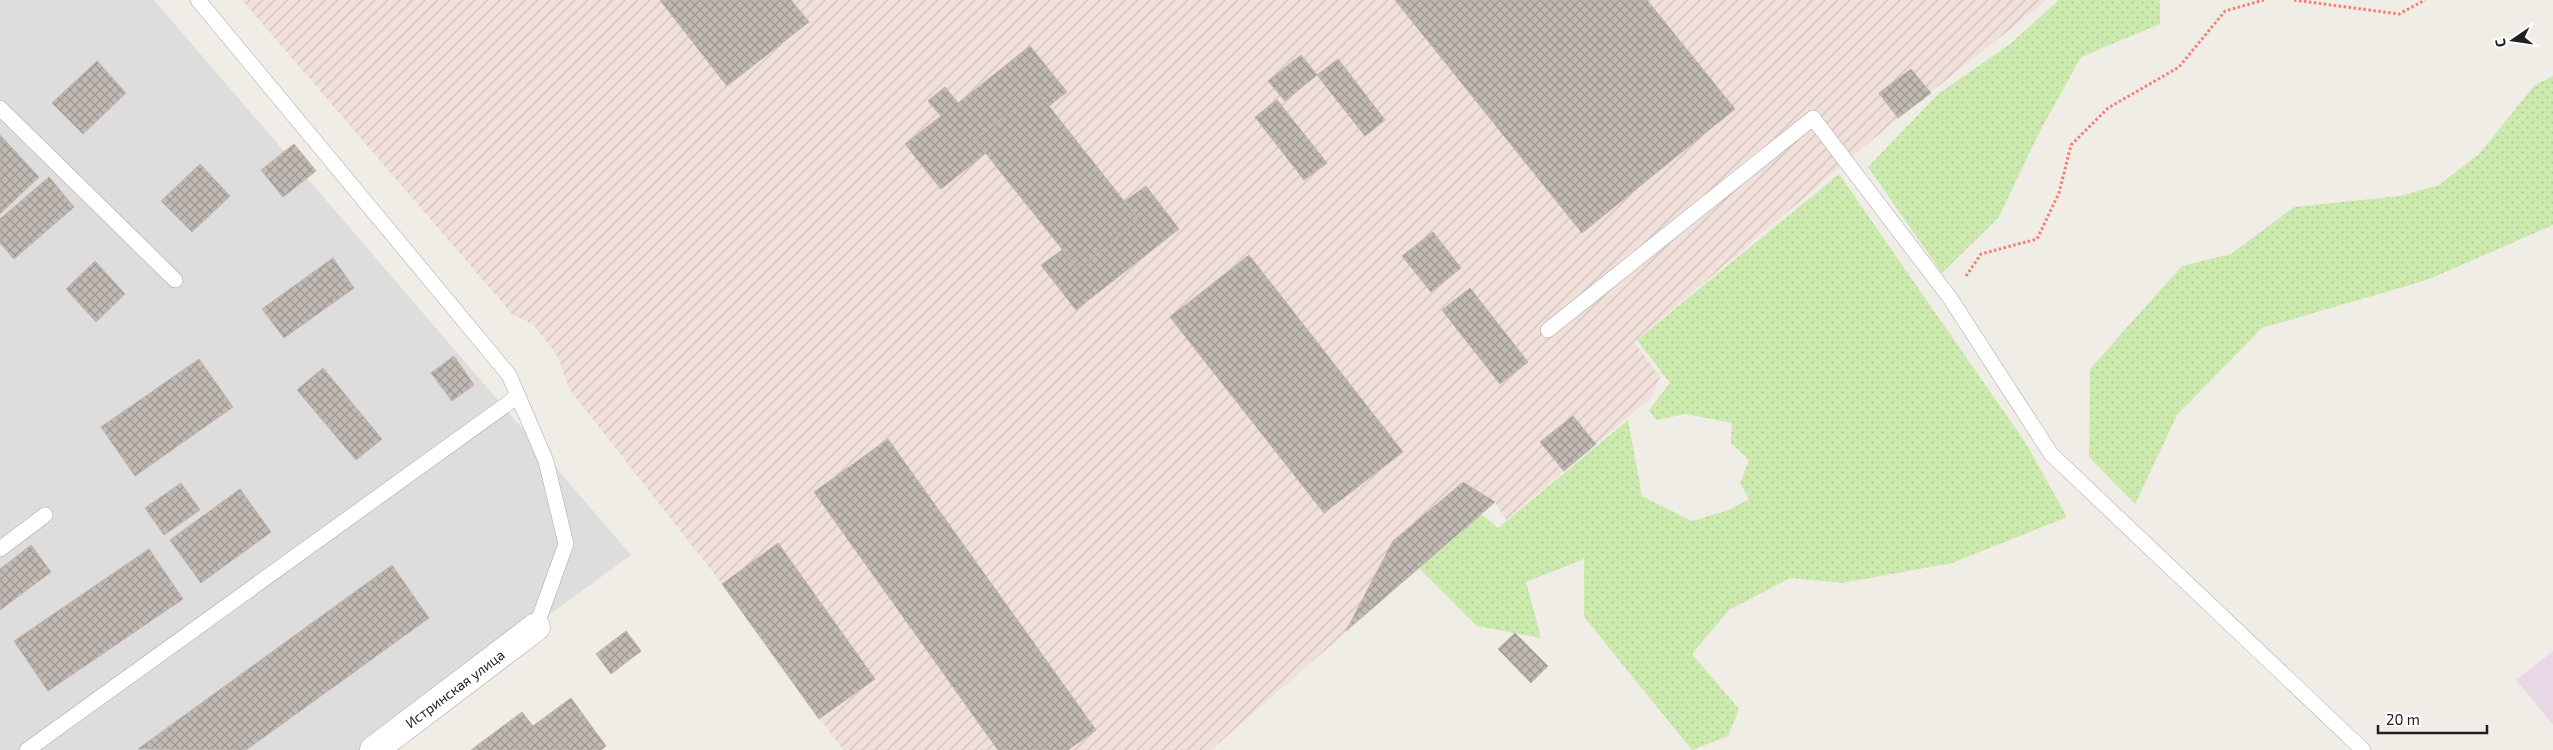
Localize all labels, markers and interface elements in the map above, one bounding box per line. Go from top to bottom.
north arrow [2488,15,2538,65]
text: С [2491,37,2509,49]
street label: Истринская улица [402,646,508,731]
scale bar [2378,702,2487,734]
text: 20 m [2386,710,2420,728]

